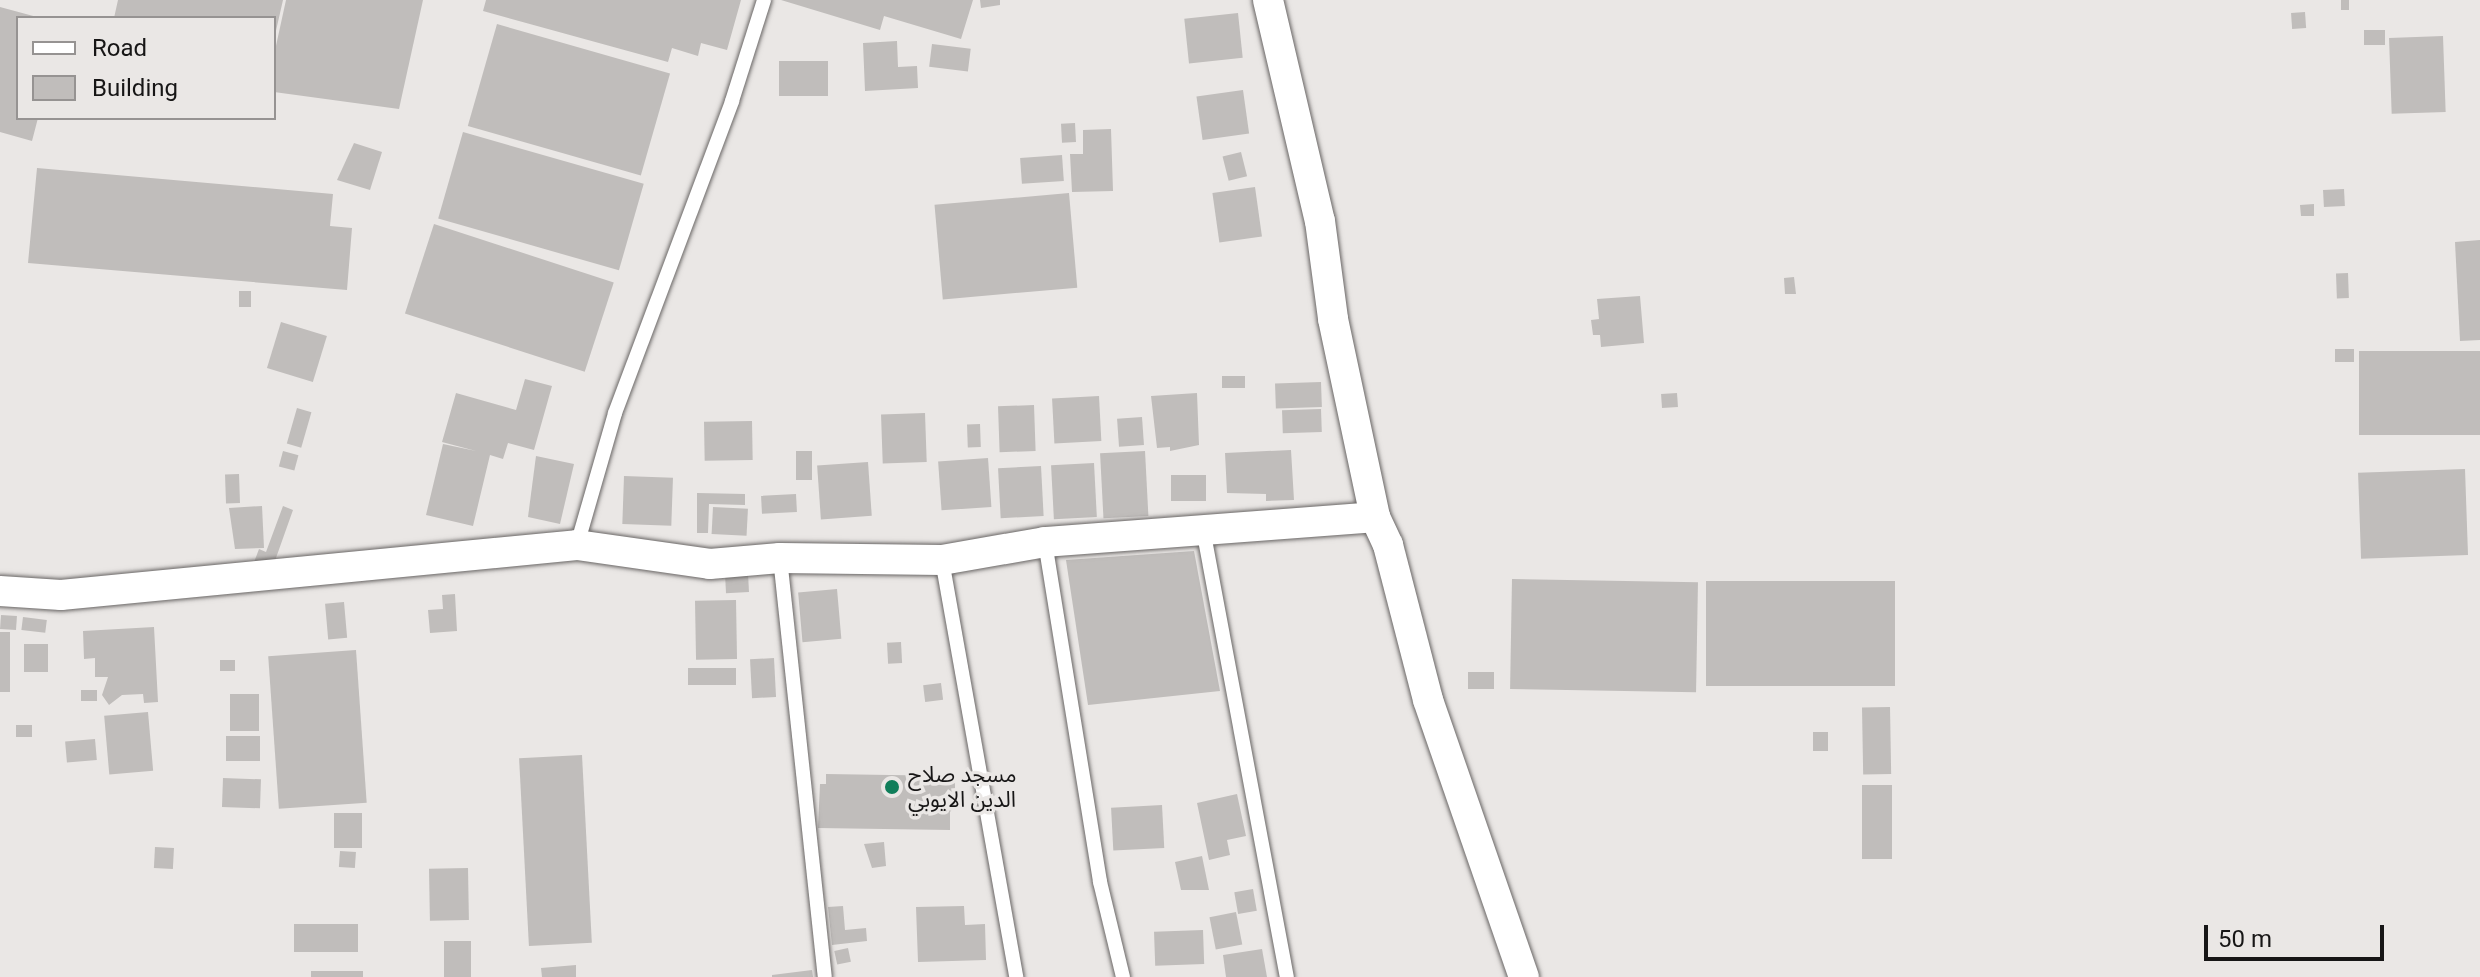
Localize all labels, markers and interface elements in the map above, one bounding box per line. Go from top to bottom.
legend [16,16,276,120]
text: Road [92,34,147,62]
text: Building [92,74,178,102]
place label: مسجد صلاح الدين الايوبي [908,761,1017,812]
marker: مسجد صلاح الدين الايوبي [883,778,901,796]
scale bar [2208,909,2388,959]
text: 50 m [2218,925,2272,953]

